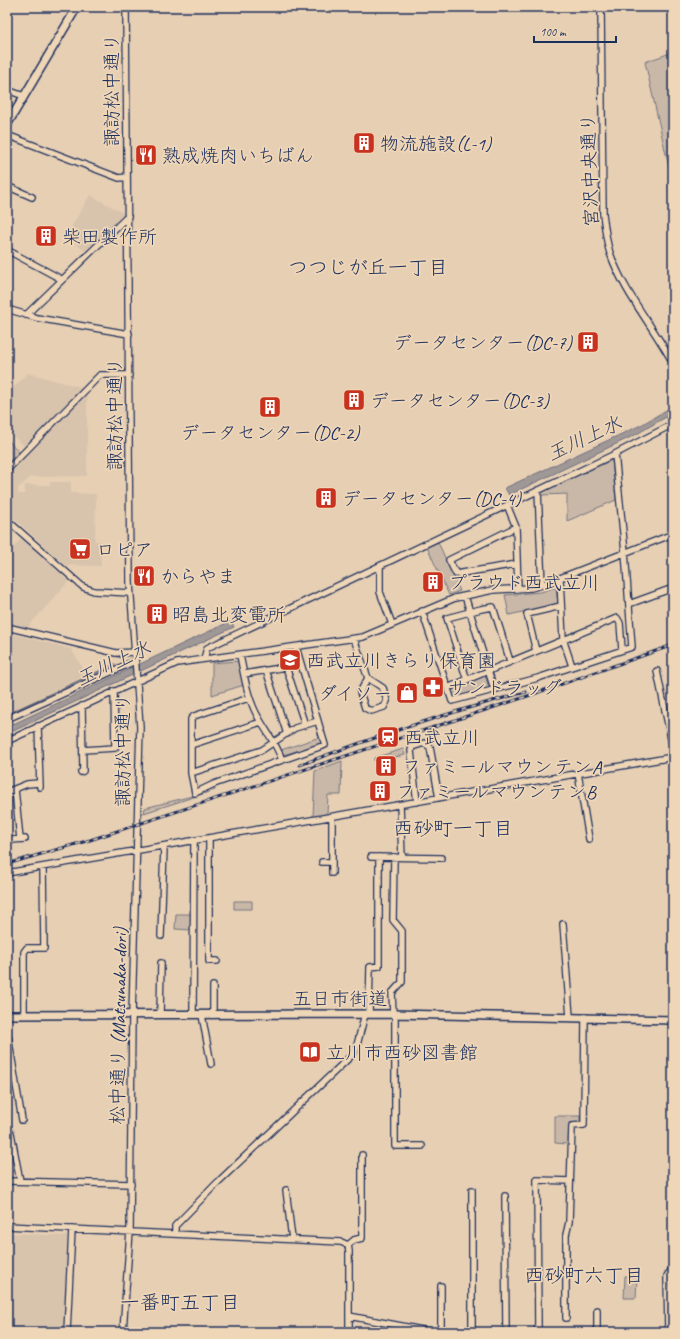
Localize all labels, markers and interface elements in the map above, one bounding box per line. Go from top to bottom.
scale bar [534,18,616,44]
text: 100 m [540,24,567,40]
street label: 諏訪松中通り [100,33,124,147]
street label: 宮沢中央通り [576,113,604,227]
building icon: 物流施設(L-1) [351,130,377,156]
place label: 物流施設(L-1) [380,132,493,156]
restaurant icon: 熟成焼肉いちばん [133,142,159,168]
place label: 熟成焼肉いちばん [162,144,314,168]
building icon: 柴田製作所 [33,223,59,249]
place label: 柴田製作所 [62,225,157,249]
district label: つつじが丘一丁目 [288,255,448,280]
building icon: データセンター(DC-7) [575,329,601,355]
place label: データセンター(DC-7) [393,331,574,355]
street label: 諏訪松中通り [103,357,127,471]
building icon: データセンター(DC-3) [341,387,367,413]
place label: データセンター(DC-3) [370,389,551,413]
building icon: データセンター(DC-2) [257,394,283,420]
water label: 玉川上水 [543,410,626,467]
place label: データセンター(DC-2) [181,421,361,445]
building icon: データセンター(DC-4) [313,485,339,511]
place label: データセンター(DC-4) [342,487,523,511]
supermarket icon: ロピア [67,536,93,562]
place label: ロピア [96,538,153,562]
restaurant icon: からやま [131,563,157,589]
place label: からやま [160,565,236,589]
building icon: プラウド西武立川 [420,569,446,595]
place label: プラウド西武立川 [448,571,600,595]
building icon: 昭島北変電所 [144,601,170,627]
place label: 昭島北変電所 [172,603,286,627]
water label: 玉川上水 [72,635,155,692]
school or university icon: 西武立川きらり保育園 [277,647,303,673]
place label: 西武立川きらり保育園 [306,649,496,673]
pharmacy icon: サンドラッグ [420,674,446,700]
place label: サンドラッグ [448,676,562,700]
shop icon: ダイソー [394,680,420,706]
place label: ダイソー [318,682,392,706]
street label: 諏訪松中通り [111,693,135,807]
station icon: 西武立川 [375,724,401,750]
place label: 西武立川 [404,726,480,750]
building icon: ファミールマウンテンA [373,753,399,779]
place label: ファミールマウンテンA [402,755,603,779]
building icon: ファミールマウンテンB [367,778,393,804]
place label: ファミールマウンテンB [396,780,597,804]
district label: 西砂町一丁目 [393,816,513,841]
street label: 松中通り (Matsunaka-dori) [105,925,133,1125]
street label: 五日市街道 [292,987,388,1011]
library icon: 立川市西砂図書館 [297,1039,323,1065]
place label: 立川市西砂図書館 [326,1041,478,1065]
district label: 西砂町六丁目 [524,1263,644,1288]
district label: 一番町五丁目 [120,1290,240,1315]

